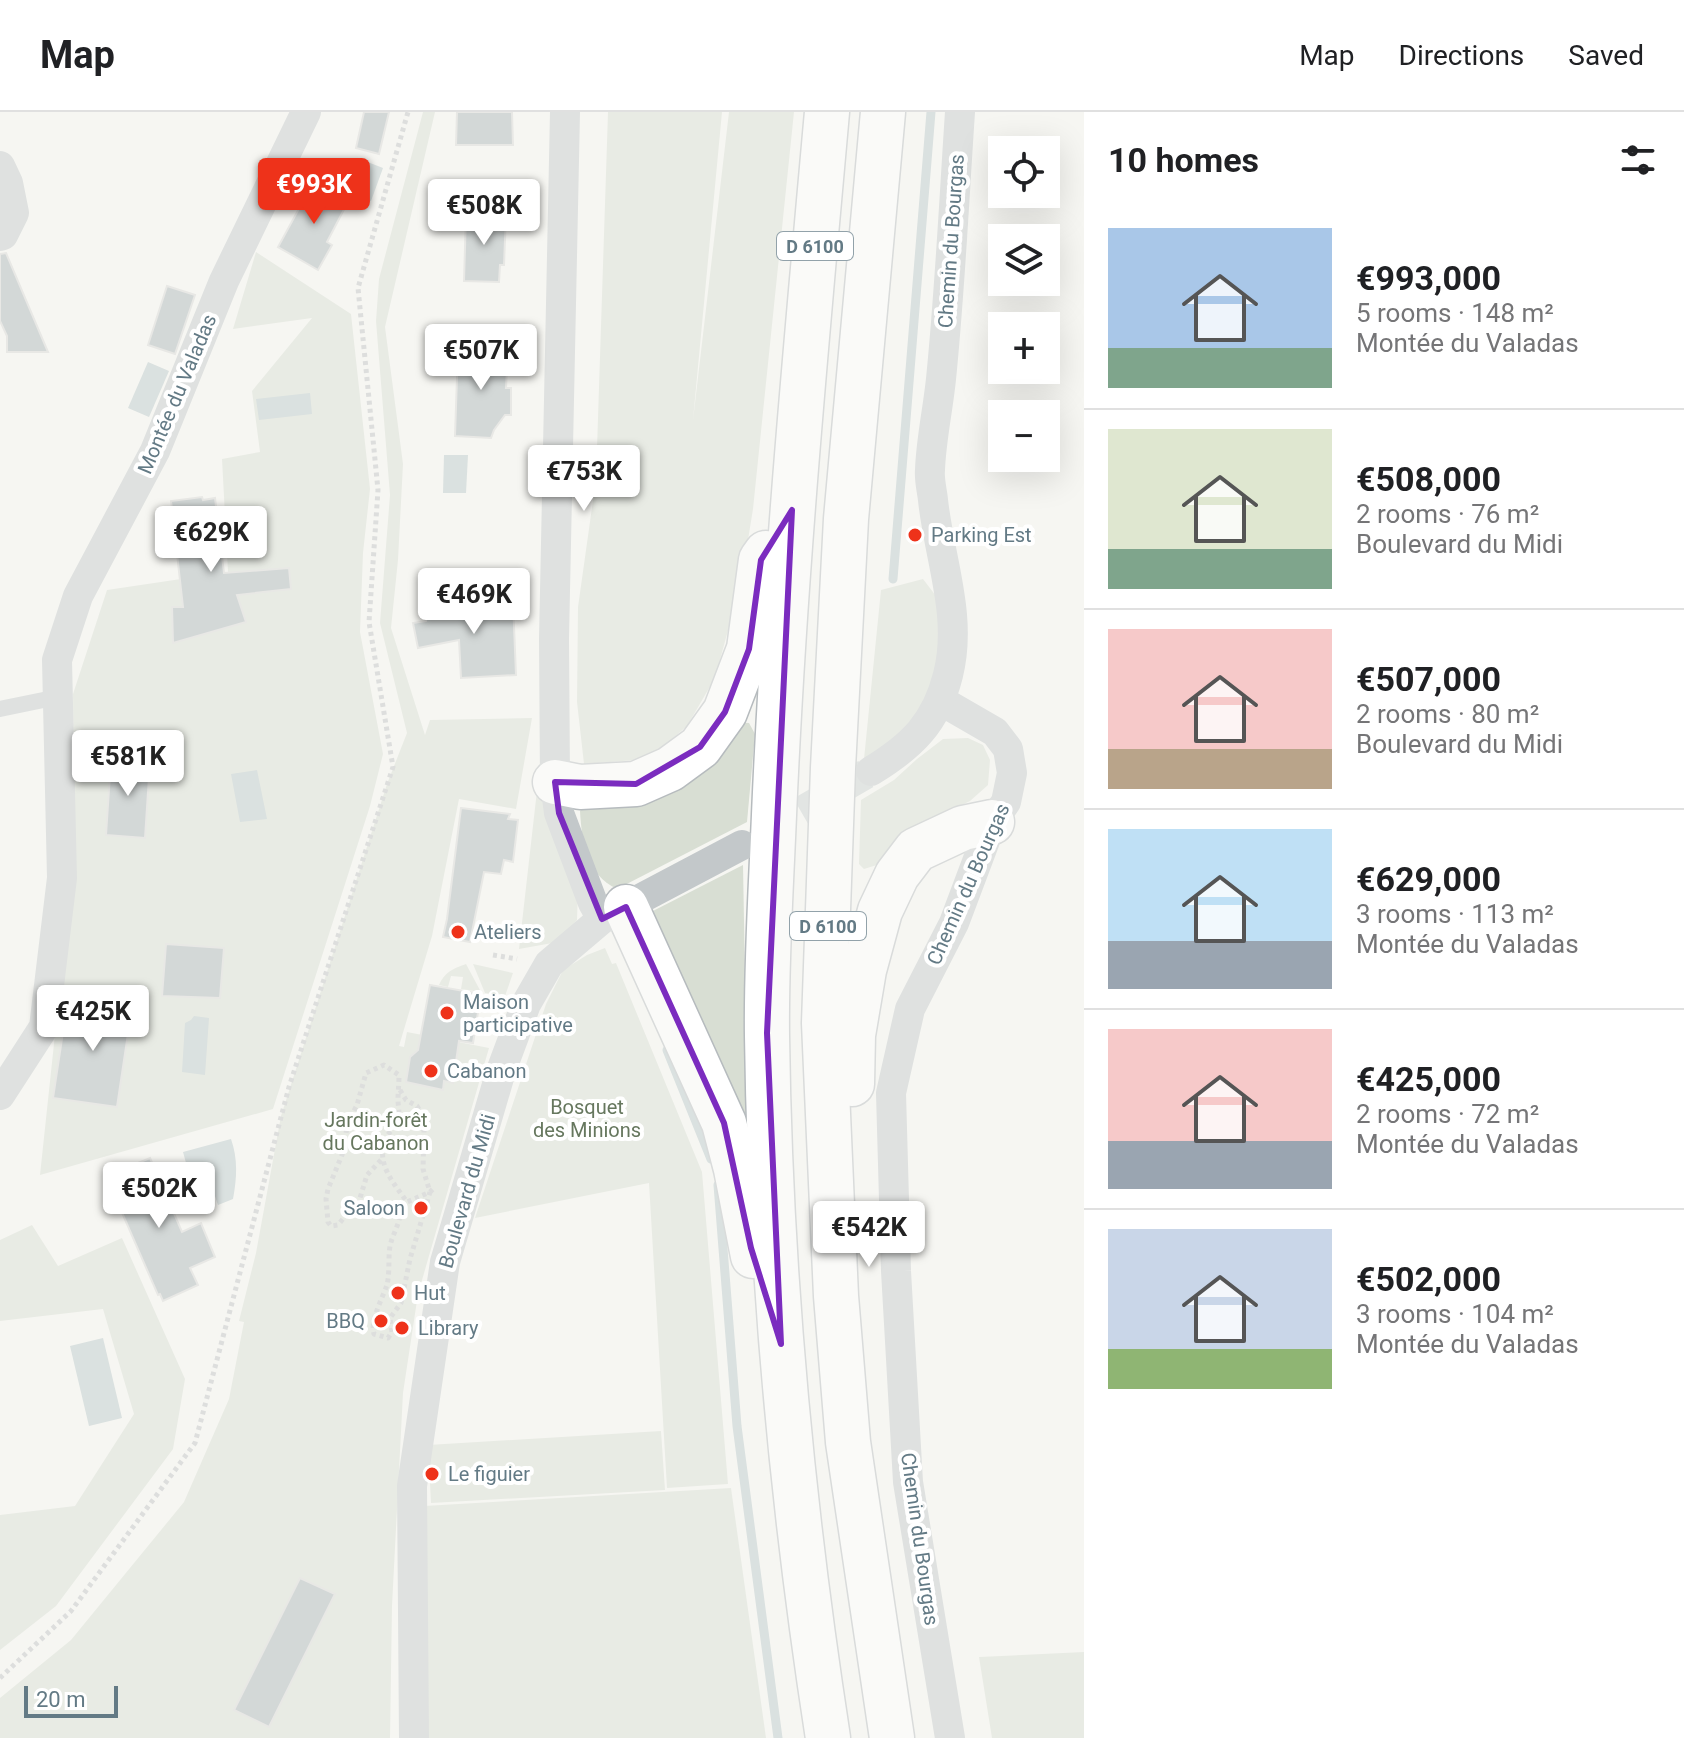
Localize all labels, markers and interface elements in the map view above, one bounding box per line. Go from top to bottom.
text: Map [40,33,115,77]
text: Map [1299,39,1355,72]
text: Directions [1399,39,1524,72]
text: Saved [1568,39,1644,72]
map controls [988,136,1060,472]
button: locate [988,136,1060,208]
icon: filters [1616,138,1660,182]
text: 10 homes [1108,140,1259,180]
street label: Chemin du Bourgas [933,153,969,329]
pin: €993K [258,158,370,226]
text: €993K [276,169,352,199]
pin: €508K [428,179,540,247]
text: €508K [446,190,522,220]
button: layers [988,224,1060,296]
road number: D 6100 [777,232,853,260]
text: €993,000 [1356,258,1501,298]
icon: home [1172,260,1268,356]
text: 5 rooms · 148 m² [1356,298,1554,328]
street label: Montée du Valadas [132,310,222,478]
button: + [988,312,1060,384]
pin: €507K [425,324,537,392]
text: Montée du Valadas [1356,328,1579,358]
text: €507K [443,335,519,365]
button: − [988,400,1060,472]
pin: €753K [528,445,640,513]
text: €753K [546,456,622,486]
text: €508,000 [1356,459,1501,499]
icon: home [1172,461,1268,557]
text: 2 rooms · 76 m² [1356,499,1539,529]
pin: €629K [155,506,267,574]
text: €629K [173,517,249,547]
place label: Parking Est [931,523,1032,547]
marker: Parking Est [906,526,924,544]
text: Boulevard du Midi [1356,529,1563,559]
pin: €469K [418,568,530,636]
text: €469K [436,579,512,609]
text: €507,000 [1356,659,1501,699]
icon: home [1172,661,1268,757]
text: 2 rooms · 80 m² [1356,699,1539,729]
text: Boulevard du Midi [1356,729,1563,759]
pin: €581K [72,730,184,798]
text: €581K [90,741,166,771]
street label: Chemin du Bourgas [922,800,1014,968]
text: €629,000 [1356,859,1501,899]
icon: home [1172,861,1268,957]
text: 3 rooms · 113 m² [1356,899,1554,929]
road number: D 6100 [790,912,866,940]
place label: Ateliers [474,920,541,944]
marker: Ateliers [449,923,467,941]
text: Montée du Valadas [1356,929,1579,959]
pin: €425K [37,985,149,1053]
place label: Maison participative [463,990,573,1037]
text: €425K [55,996,131,1026]
marker: Maison participative [438,1004,456,1022]
place label: Cabanon [447,1059,527,1083]
text: €425,000 [1356,1059,1501,1099]
icon: home [1172,1061,1268,1157]
marker: Cabanon [422,1062,440,1080]
park label: Bosquet des Minions [533,1095,641,1142]
text: 2 rooms · 72 m² [1356,1099,1539,1129]
park label: Jardin-forêt du Cabanon [323,1108,429,1155]
street label: Boulevard du Midi [434,1111,500,1271]
text: Montée du Valadas [1356,1129,1579,1159]
pin: €502K [103,1162,215,1230]
text: €502K [121,1173,197,1203]
place label: Saloon [344,1196,405,1220]
marker: Saloon [412,1199,430,1217]
pin: €542K [813,1201,925,1269]
text: €542K [831,1212,907,1242]
text: €502,000 [1356,1259,1501,1299]
icon: home [1172,1261,1268,1357]
place label: Hut [414,1281,446,1305]
marker: Hut [389,1284,407,1302]
text: 3 rooms · 104 m² [1356,1299,1554,1329]
place label: BBQ [326,1309,365,1333]
marker: BBQ [372,1312,390,1330]
place label: Library [418,1316,479,1340]
marker: Library [393,1319,411,1337]
text: Montée du Valadas [1356,1329,1579,1359]
street label: Chemin du Bourgas [896,1451,944,1627]
place label: Le figuier [448,1462,530,1486]
marker: Le figuier [423,1465,441,1483]
scale bar [24,1682,118,1718]
text: 20 m [36,1687,85,1712]

